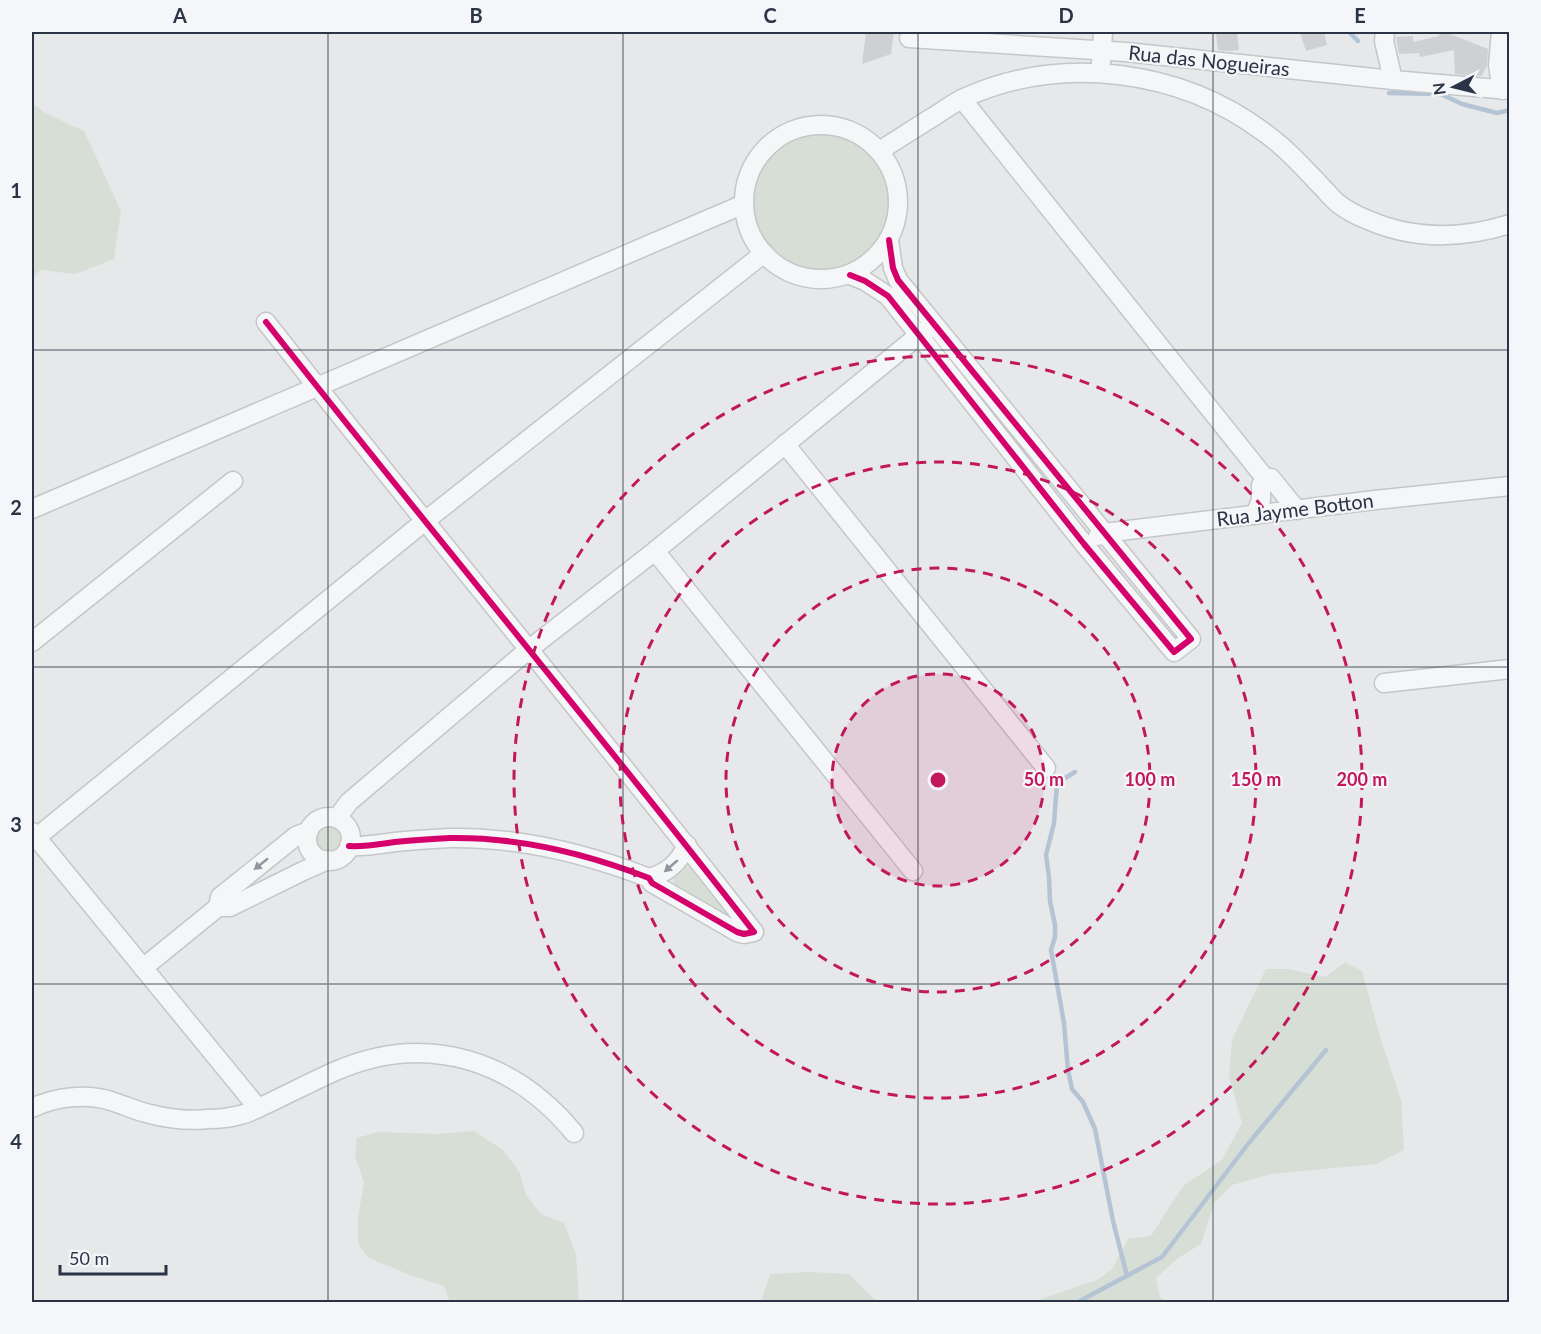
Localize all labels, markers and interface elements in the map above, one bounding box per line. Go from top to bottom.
text: A [172,3,187,27]
text: B [469,3,483,27]
text: C [763,3,777,27]
text: D [1058,3,1074,27]
text: E [1354,3,1366,27]
street label: Rua das Nogueiras [1127,40,1291,80]
north arrow [1424,57,1484,117]
text: N [1428,82,1449,96]
text: 1 [10,178,22,202]
street label: Rua Jayme Botton [1215,487,1375,531]
text: 2 [10,495,22,519]
text: 50 m [1024,768,1064,790]
text: 100 m [1125,768,1175,790]
text: 150 m [1231,768,1281,790]
text: 200 m [1337,768,1387,790]
centre of rings [928,770,948,790]
text: 3 [10,812,22,836]
one-way arrow [253,857,269,870]
one-way arrow [664,859,679,872]
text: 4 [10,1129,22,1153]
scale bar [60,1238,166,1276]
text: 50 m [69,1247,109,1269]

